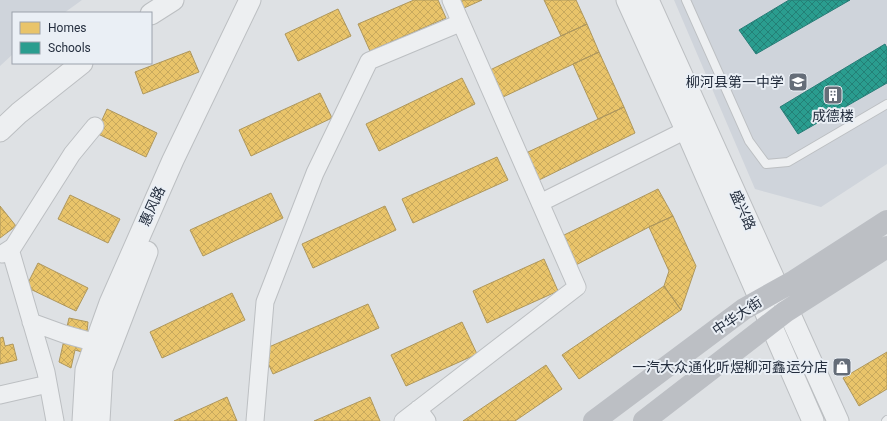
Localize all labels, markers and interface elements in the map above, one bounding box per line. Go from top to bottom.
legend [12,12,152,64]
text: Homes [48,21,86,35]
text: Schools [48,41,91,55]
school or university icon: 柳河县第一中学 [787,71,809,93]
place label: 柳河县第一中学 [686,74,784,90]
building icon: 成德楼 [822,84,844,106]
place label: 成德楼 [812,108,854,124]
street label: 惠风路 [136,184,168,228]
street label: 盛兴路 [727,188,759,232]
street label: 中华大街 [709,294,765,338]
shop icon: 一汽大众通化听煜柳河鑫运分店 [831,356,853,378]
place label: 一汽大众通化听煜柳河鑫运分店 [632,359,828,375]

